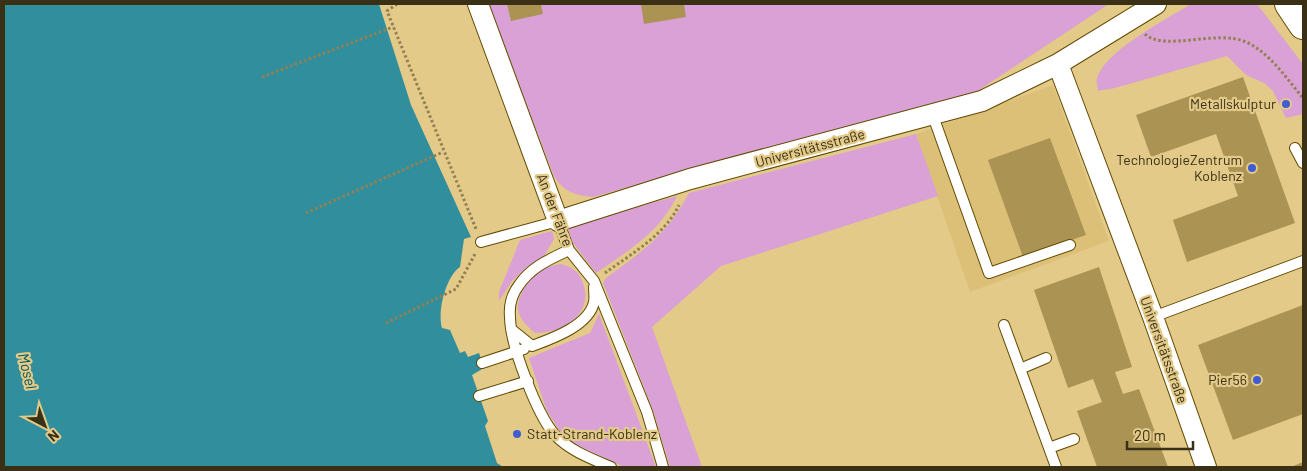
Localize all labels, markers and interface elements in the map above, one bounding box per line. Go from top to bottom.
place label: Metallskulptur [1190,95,1276,112]
marker: Metallskulptur [1280,98,1292,110]
street label: Universitätsstraße [753,125,866,170]
place label: TechnologieZentrum Koblenz [1116,151,1242,184]
marker: TechnologieZentrum Koblenz [1246,162,1258,174]
street label: An der Fähre [534,171,577,249]
street label: Universitätsstraße [1137,294,1192,406]
water label: Mosel [15,351,41,391]
place label: Pier56 [1208,371,1247,388]
marker: Pier56 [1251,374,1263,386]
north arrow [20,401,70,451]
scale bar [1127,418,1193,450]
place label: Statt-Strand-Koblenz [527,425,657,442]
text: 20 m [1134,426,1166,444]
text: N [45,427,63,446]
marker: Statt-Strand-Koblenz [511,428,523,440]

